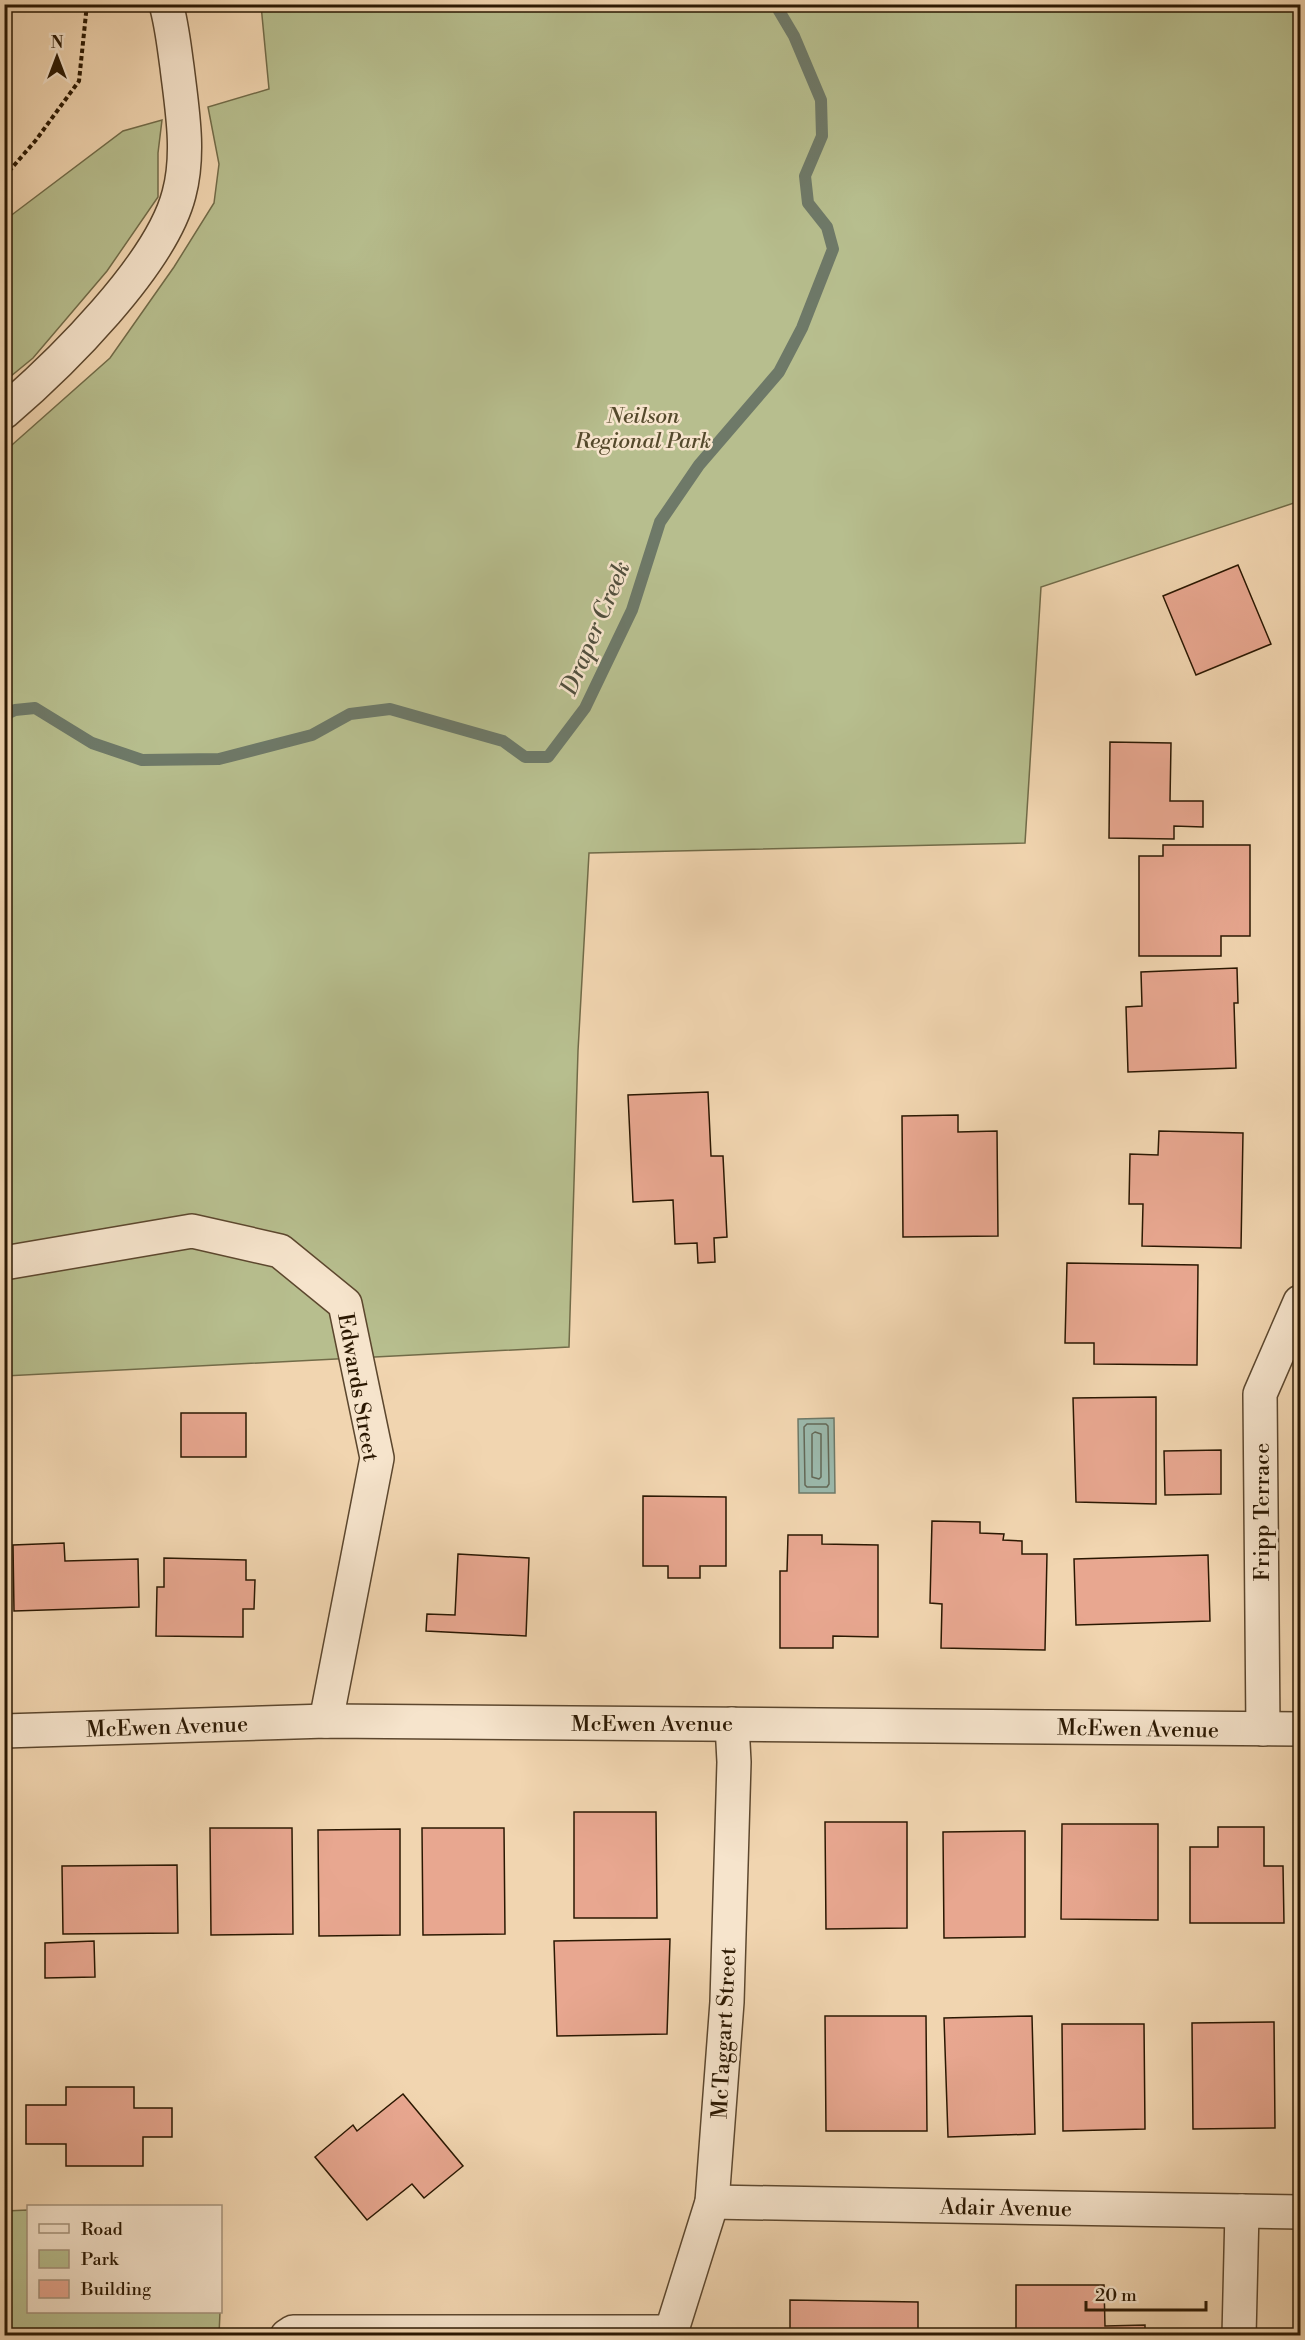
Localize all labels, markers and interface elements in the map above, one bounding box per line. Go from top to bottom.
north arrow [27,27,87,87]
text: N [51,33,64,53]
park label: Neilson Regional Park [574,403,711,455]
water label: Draper Creek [554,557,638,701]
street label: Edwards Street [331,1311,384,1464]
street label: Fripp Terrace [1249,1443,1276,1581]
street label: McEwen Avenue [86,1711,248,1744]
street label: McEwen Avenue [571,1711,733,1738]
street label: McEwen Avenue [1057,1715,1219,1744]
street label: McTaggart Street [707,1946,742,2120]
street label: Adair Avenue [939,2194,1072,2223]
legend [27,2205,222,2313]
text: Road [81,2218,124,2241]
text: Park [81,2248,120,2271]
scale bar [1086,2274,1206,2312]
text: Building [80,2278,152,2301]
text: 20 m [1095,2284,1137,2307]

